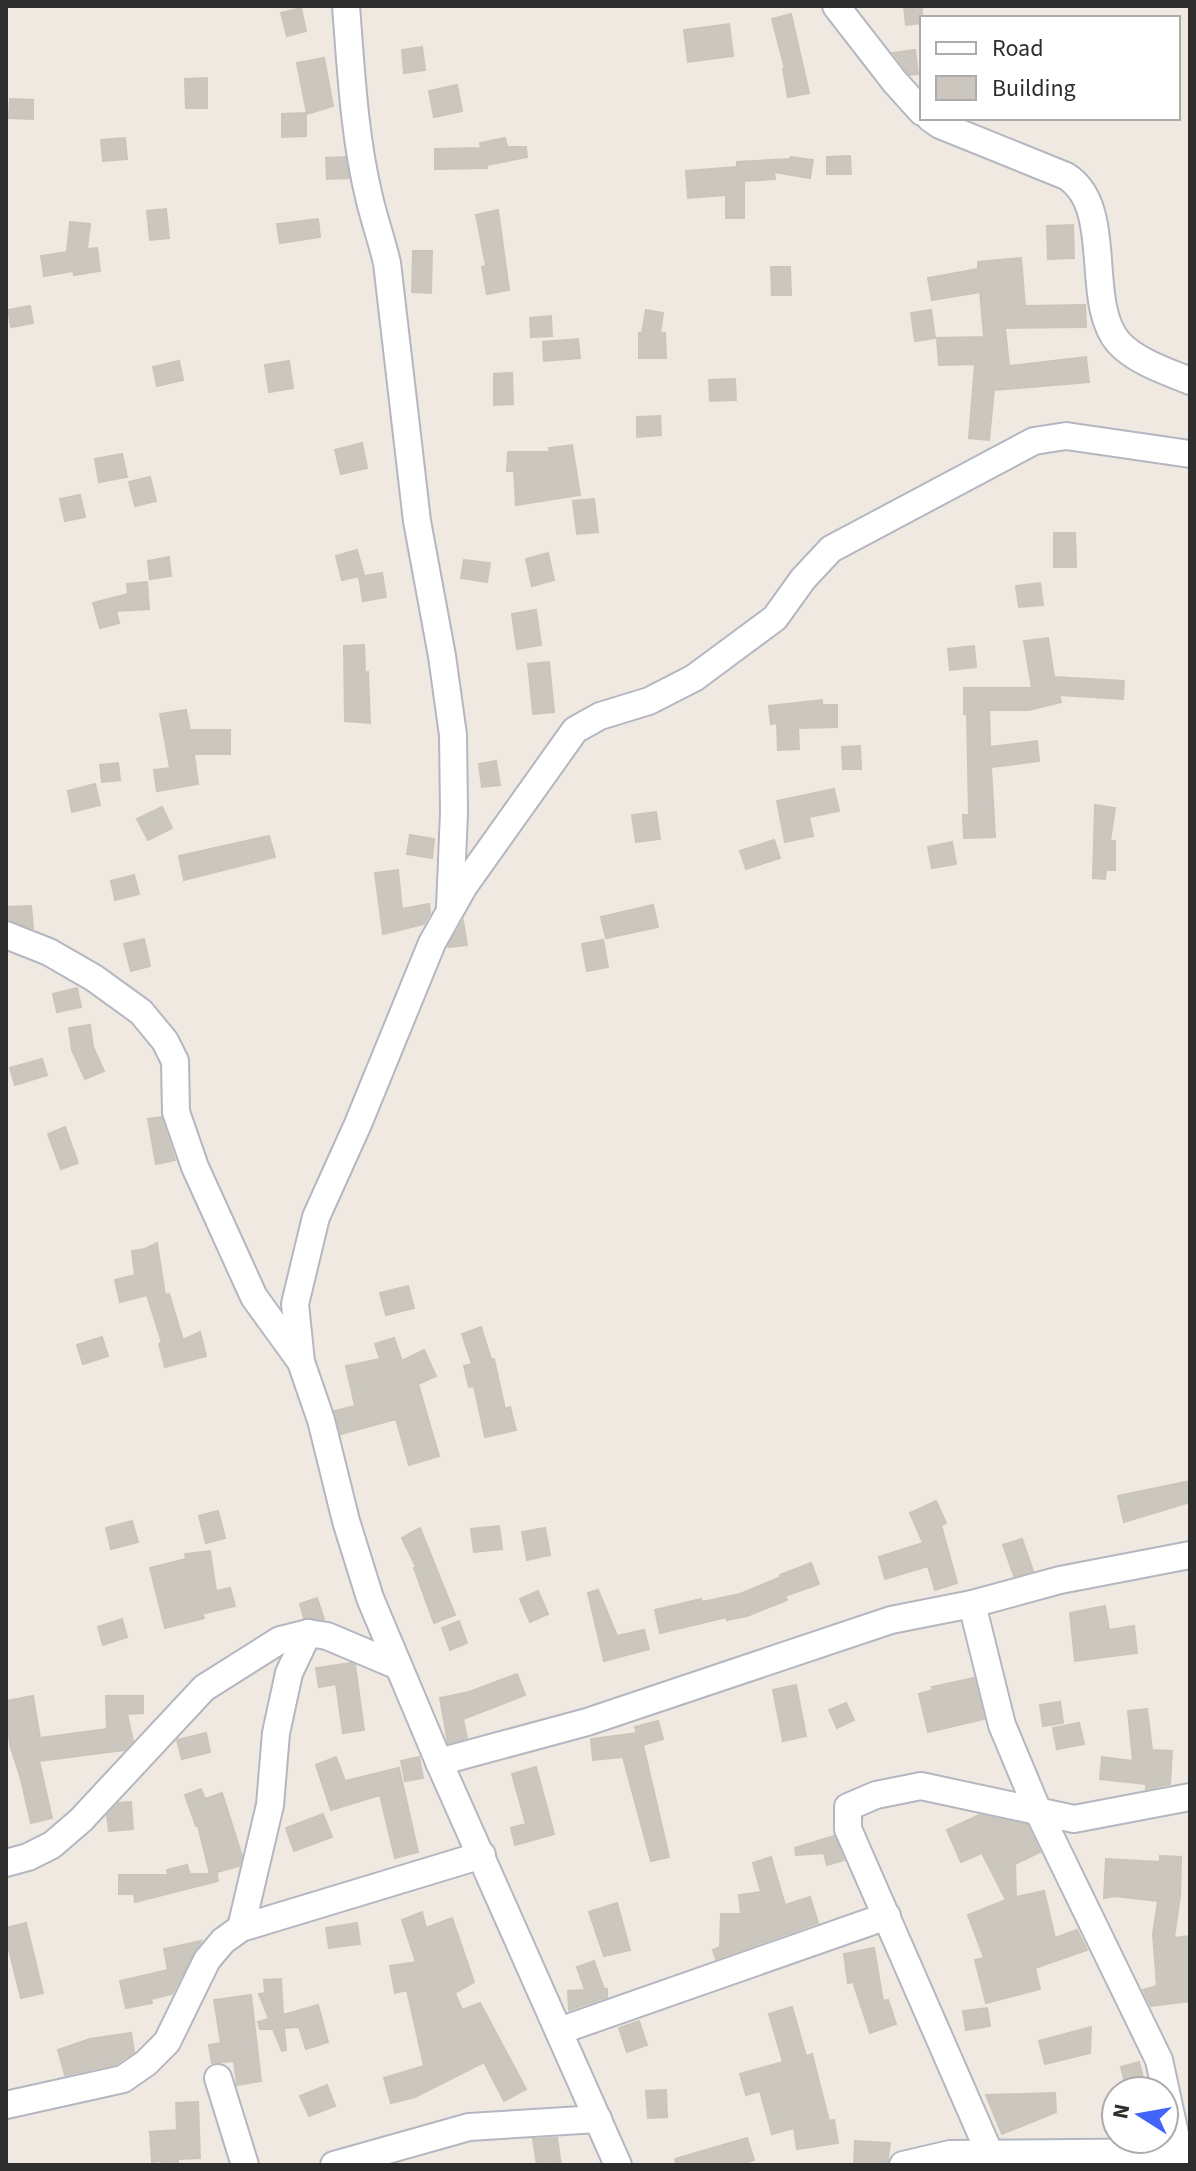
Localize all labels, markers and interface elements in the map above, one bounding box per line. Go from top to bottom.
legend [920,16,1180,120]
text: Road [992,31,1044,66]
text: Building [992,71,1076,106]
north arrow [1100,2075,1180,2155]
text: N [1104,2101,1138,2122]

